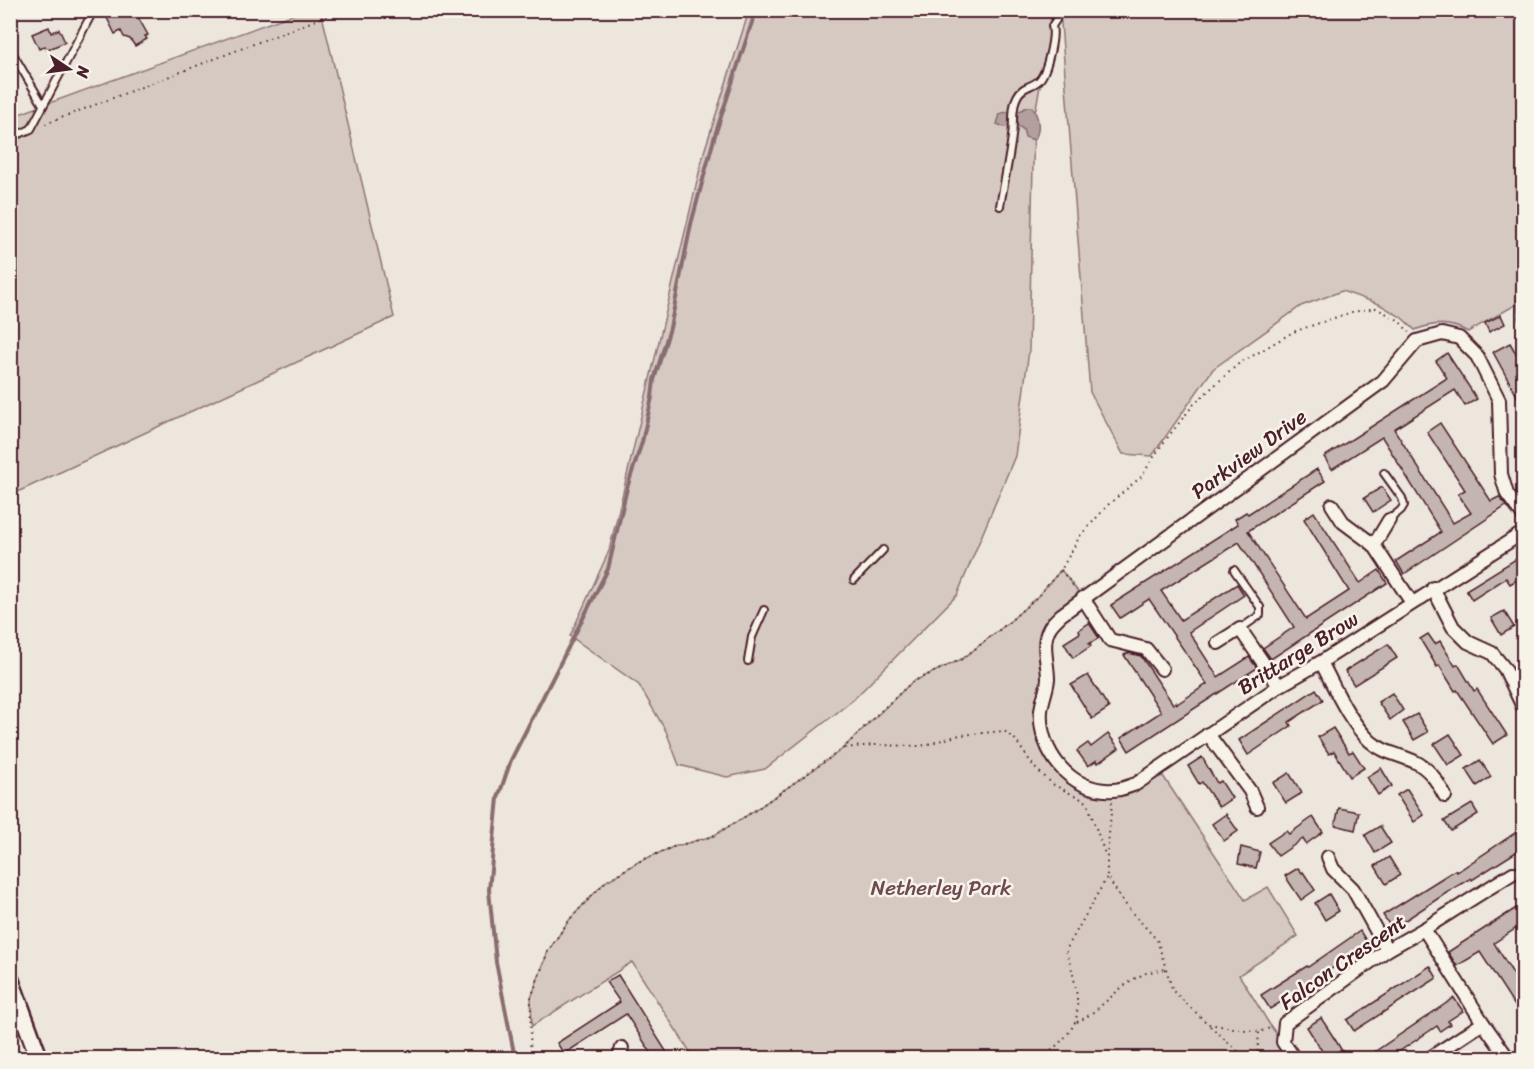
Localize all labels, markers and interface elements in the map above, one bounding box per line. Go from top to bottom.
north arrow [39,39,99,99]
text: N [68,63,99,82]
street label: Parkview Drive [1183,398,1315,509]
street label: Brittarge Brow [1230,600,1367,706]
park label: Netherley Park [871,869,1012,907]
street label: Falcon Crescent [1271,904,1415,1020]

